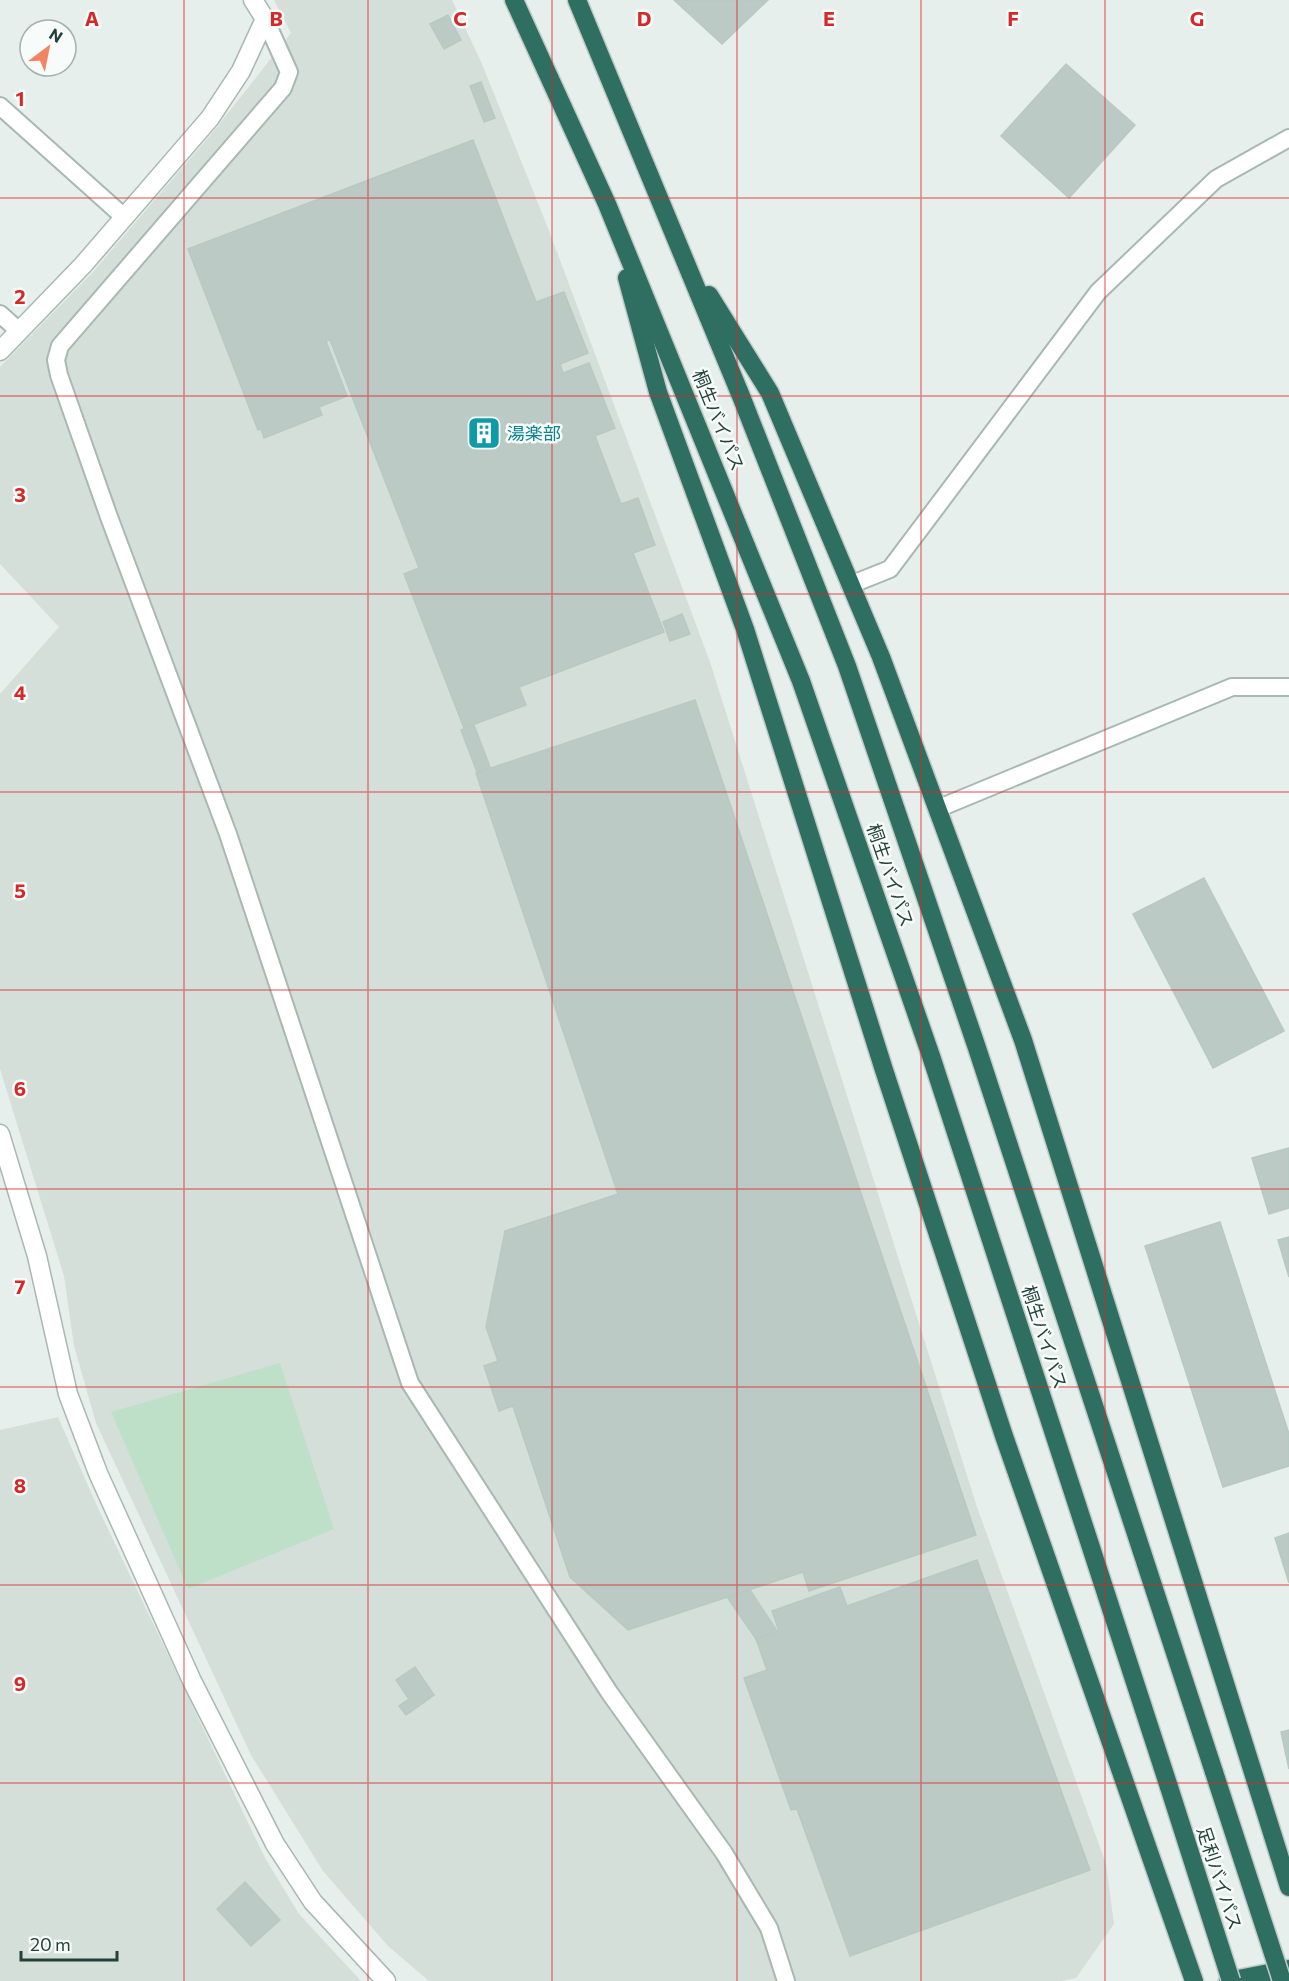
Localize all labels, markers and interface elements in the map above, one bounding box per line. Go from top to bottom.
text: A [85,6,99,30]
text: B [269,6,283,30]
text: C [453,6,467,30]
text: D [637,6,651,30]
text: E [823,6,835,30]
text: F [1007,6,1019,30]
text: G [1190,6,1204,30]
north arrow [18,18,78,78]
text: N [46,24,66,46]
text: 1 [15,86,25,110]
text: 2 [14,284,26,308]
street label: 桐生バイパス [689,366,749,474]
building icon: 湯楽部 [466,415,502,451]
place label: 湯楽部 [507,422,561,444]
text: 3 [14,482,26,506]
text: 4 [14,680,26,704]
street label: 桐生バイパス [863,821,919,929]
text: 5 [14,878,26,902]
text: 6 [14,1076,26,1100]
text: 7 [15,1274,26,1298]
street label: 桐生バイパス [1018,1282,1072,1392]
text: 8 [14,1473,26,1497]
text: 9 [14,1671,26,1695]
street label: 足利バイパス [1193,1823,1247,1933]
scale bar [21,1924,117,1962]
text: 20 m [30,1933,71,1955]

